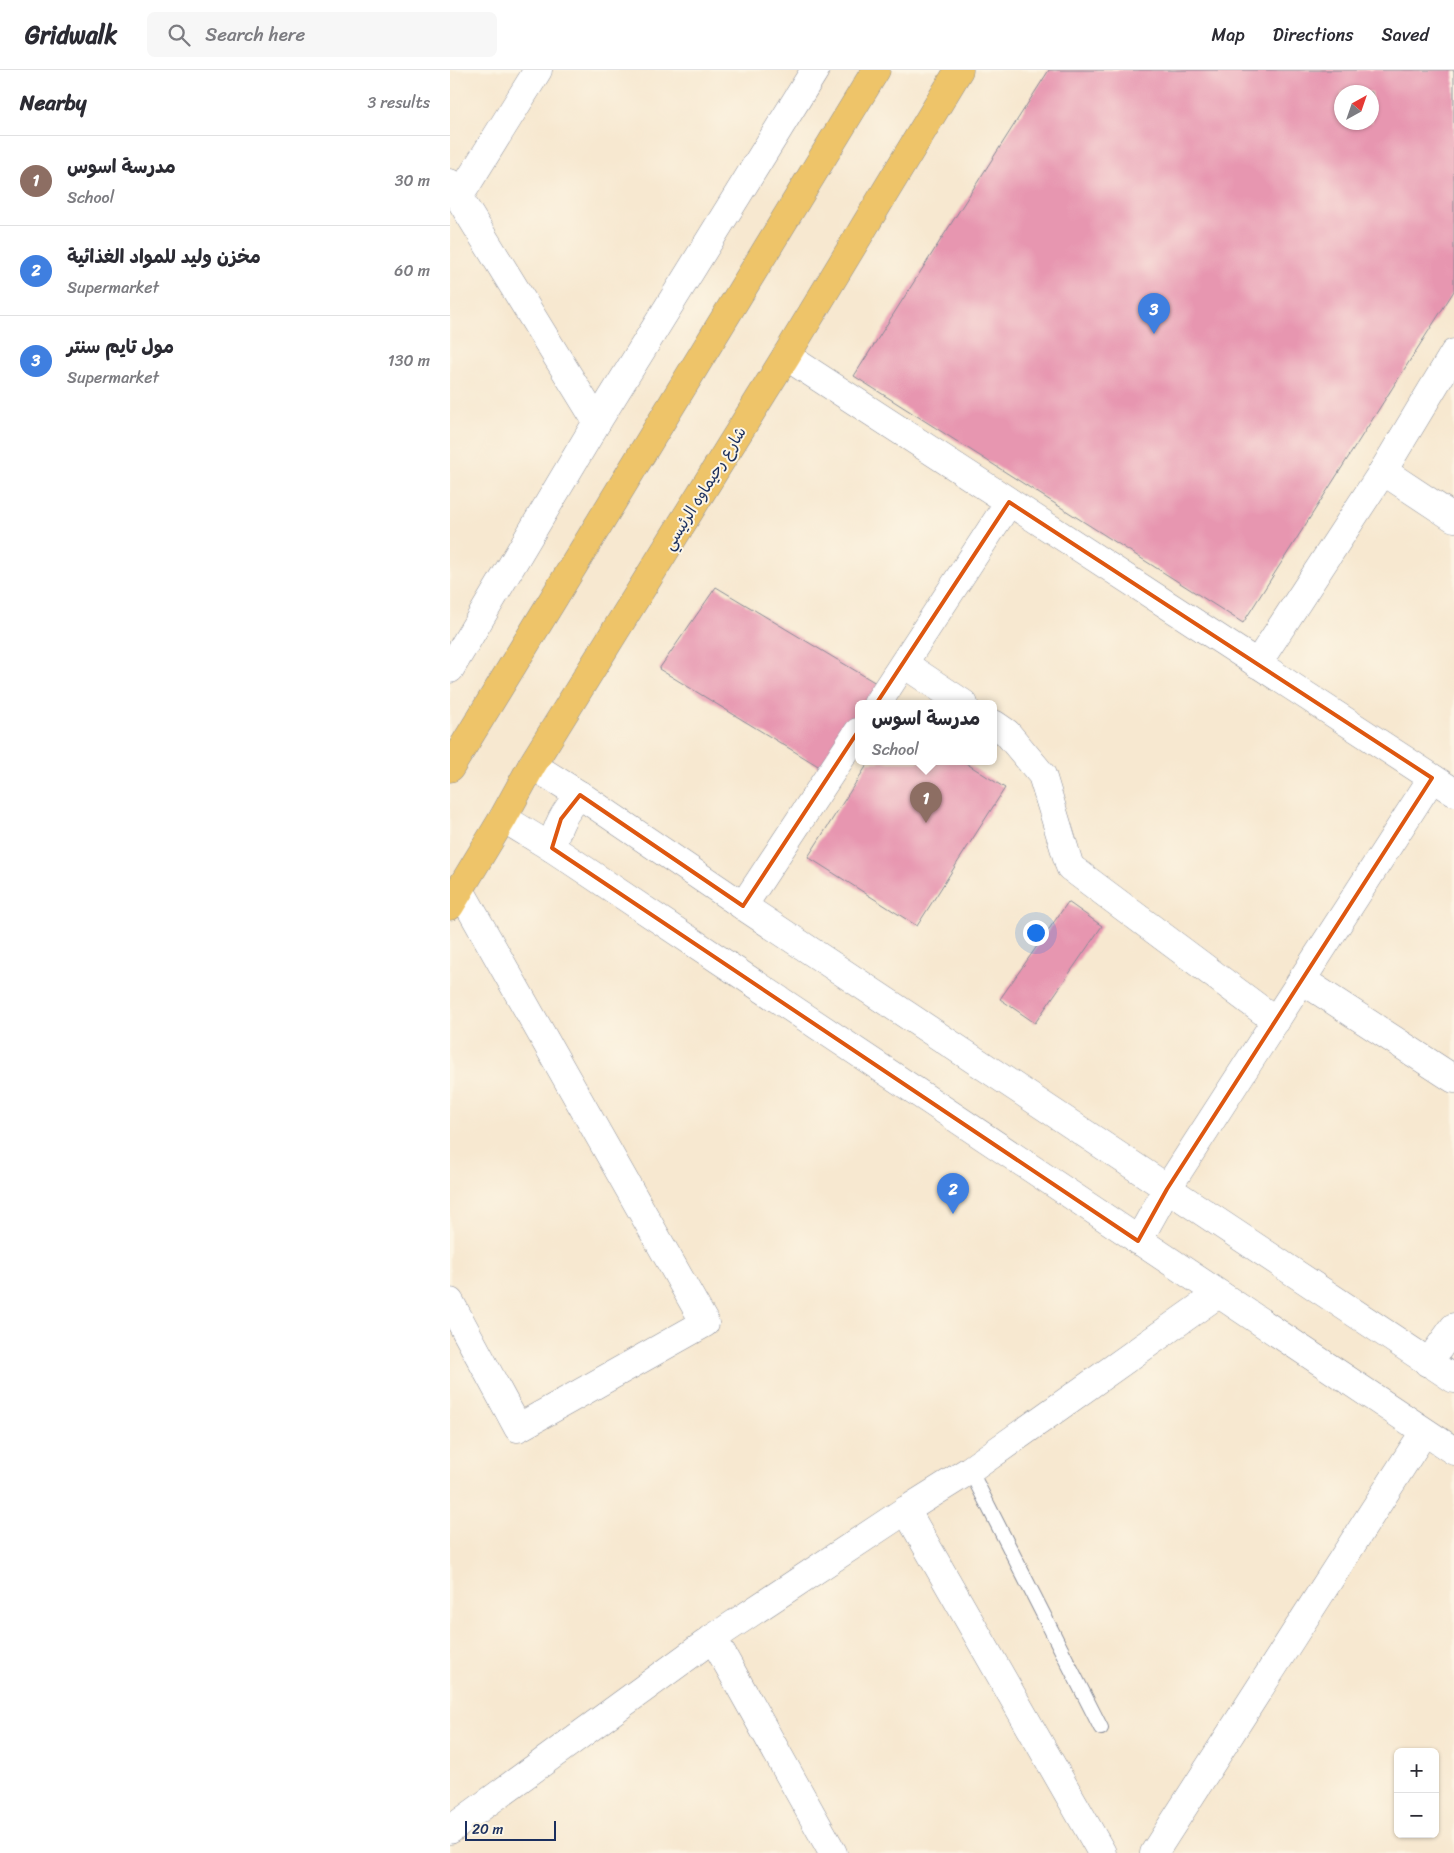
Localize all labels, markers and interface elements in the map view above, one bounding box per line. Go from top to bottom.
search box [147,12,497,57]
text: Gridwalk [25,14,117,56]
text: Search here [205,18,305,51]
text: Map [1212,19,1245,51]
text: Directions [1273,19,1354,51]
text: Saved [1382,19,1429,51]
icon: search [165,21,193,49]
text: Nearby [20,84,86,122]
north arrow [1334,85,1379,130]
text: 3 results [367,88,430,117]
text: مدرسة اسوس [67,150,176,183]
text: 1 [33,166,39,195]
text: 30 m [395,166,430,195]
text: School [67,183,114,212]
text: مخزن وليد للمواد الغذائية [67,240,261,273]
text: 2 [31,256,41,285]
text: 60 m [394,256,430,285]
text: Supermarket [67,273,159,302]
pin: 3 [1138,293,1170,334]
text: مول تايم سنتر [67,330,174,363]
text: 3 [32,346,40,375]
text: 130 m [388,346,430,375]
text: Supermarket [67,363,159,392]
street label: شارع رحيماوه الرئيسي [655,421,754,556]
popup [855,700,997,765]
text: مدرسة اسوس [872,702,980,735]
text: School [872,735,919,764]
pin: 1 [910,782,942,823]
your location [1023,920,1049,946]
pin: 2 [937,1173,969,1214]
map controls [1394,1748,1439,1838]
button: + [1394,1748,1439,1793]
button: − [1394,1793,1439,1838]
text: 20 m [472,1817,503,1842]
scale bar [465,1818,556,1841]

